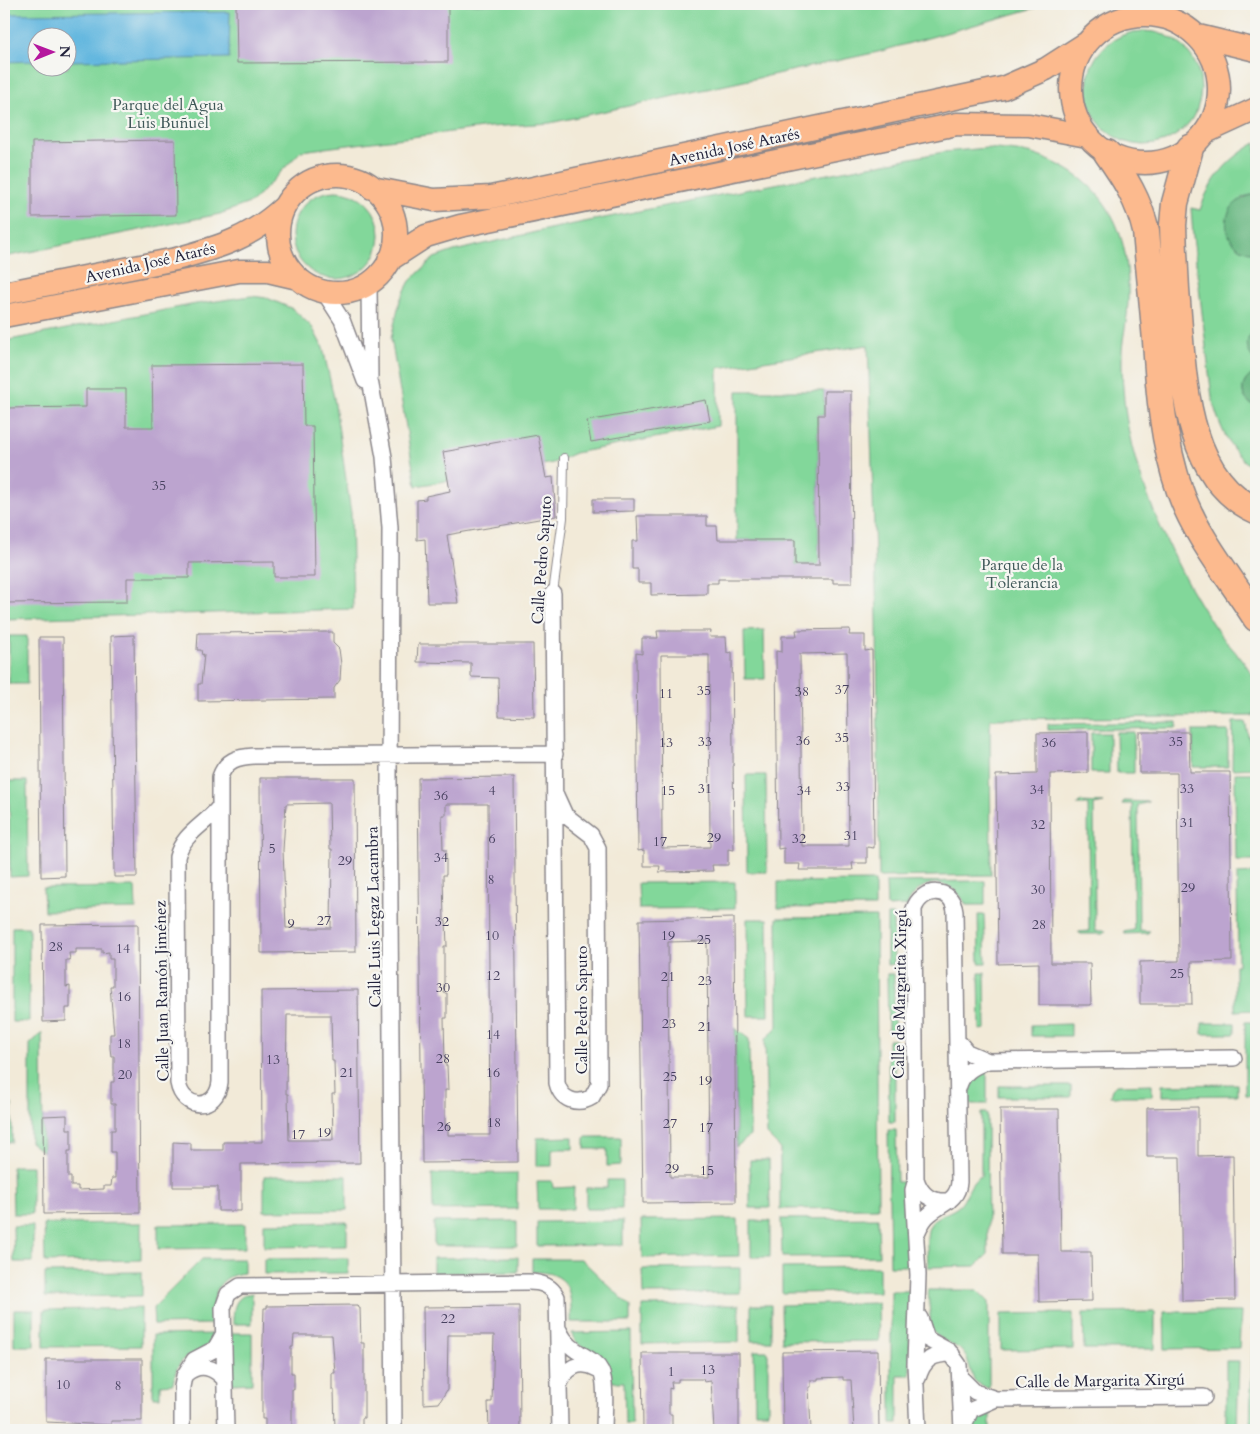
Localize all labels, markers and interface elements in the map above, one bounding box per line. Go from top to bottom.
north arrow [28,28,78,78]
text: N [55,46,74,58]
park label: Parque del Agua Luis Buñuel [112,94,224,134]
street label: Avenida José Atarés [667,122,801,172]
street label: Avenida José Atarés [83,237,217,289]
house number: 35 [152,476,166,495]
street label: Calle Pedro Saputo [527,495,557,625]
park label: Parque de la Tolerancia [981,554,1063,594]
house number: 37 [835,680,849,699]
house number: 35 [697,681,711,700]
house number: 38 [795,682,809,701]
house number: 11 [659,684,673,703]
house number: 35 [835,728,849,747]
house number: 36 [796,731,810,750]
house number: 33 [698,732,712,751]
house number: 35 [1169,732,1183,751]
house number: 13 [659,733,673,752]
house number: 36 [1042,733,1056,752]
house number: 33 [836,777,850,796]
house number: 31 [698,779,712,798]
house number: 33 [1180,779,1194,798]
house number: 34 [1030,780,1044,799]
house number: 4 [488,781,496,800]
house number: 15 [661,781,675,800]
house number: 34 [797,781,811,800]
house number: 36 [434,786,448,805]
house number: 31 [1180,813,1194,832]
house number: 32 [1031,815,1045,834]
street label: Calle Luis Legaz Lacambra [361,826,387,1008]
house number: 31 [844,826,858,845]
house number: 29 [707,828,721,847]
house number: 6 [488,829,496,848]
house number: 32 [792,829,806,848]
house number: 17 [653,832,667,851]
house number: 5 [268,839,276,858]
house number: 34 [434,848,448,867]
house number: 29 [338,851,352,870]
house number: 8 [487,870,495,889]
house number: 29 [1181,878,1195,897]
house number: 30 [1031,880,1045,899]
street label: Calle Juan Ramón Jiménez [149,900,175,1082]
street label: Calle de Margarita Xirgú [888,909,912,1079]
house number: 27 [317,911,331,930]
house number: 32 [435,912,449,931]
house number: 9 [287,914,295,933]
house number: 28 [1032,915,1046,934]
house number: 10 [485,926,499,945]
house number: 19 [661,926,675,945]
house number: 25 [697,930,711,949]
house number: 28 [49,937,63,956]
house number: 14 [116,939,130,958]
street label: Calle Pedro Saputo [571,945,593,1074]
house number: 25 [1170,964,1184,983]
house number: 12 [486,966,500,985]
house number: 21 [661,967,675,986]
house number: 23 [698,971,712,990]
house number: 30 [436,978,450,997]
house number: 16 [117,987,131,1006]
house number: 23 [662,1014,676,1033]
house number: 21 [698,1017,712,1036]
house number: 14 [486,1025,500,1044]
house number: 18 [117,1034,131,1053]
house number: 28 [436,1049,450,1068]
house number: 13 [266,1050,280,1069]
house number: 21 [340,1063,354,1082]
house number: 16 [486,1063,500,1082]
house number: 20 [118,1065,132,1084]
house number: 25 [663,1067,677,1086]
house number: 19 [698,1071,712,1090]
house number: 18 [487,1113,501,1132]
house number: 27 [663,1114,677,1133]
house number: 26 [437,1117,451,1136]
house number: 17 [699,1118,713,1137]
house number: 19 [317,1123,331,1142]
house number: 17 [291,1125,305,1144]
house number: 29 [665,1159,679,1178]
house number: 15 [700,1161,714,1180]
house number: 22 [441,1309,455,1328]
house number: 13 [701,1360,715,1379]
house number: 1 [667,1362,675,1381]
street label: Calle de Margarita Xirgú [1015,1369,1185,1393]
house number: 10 [56,1375,70,1394]
house number: 8 [114,1376,122,1395]

